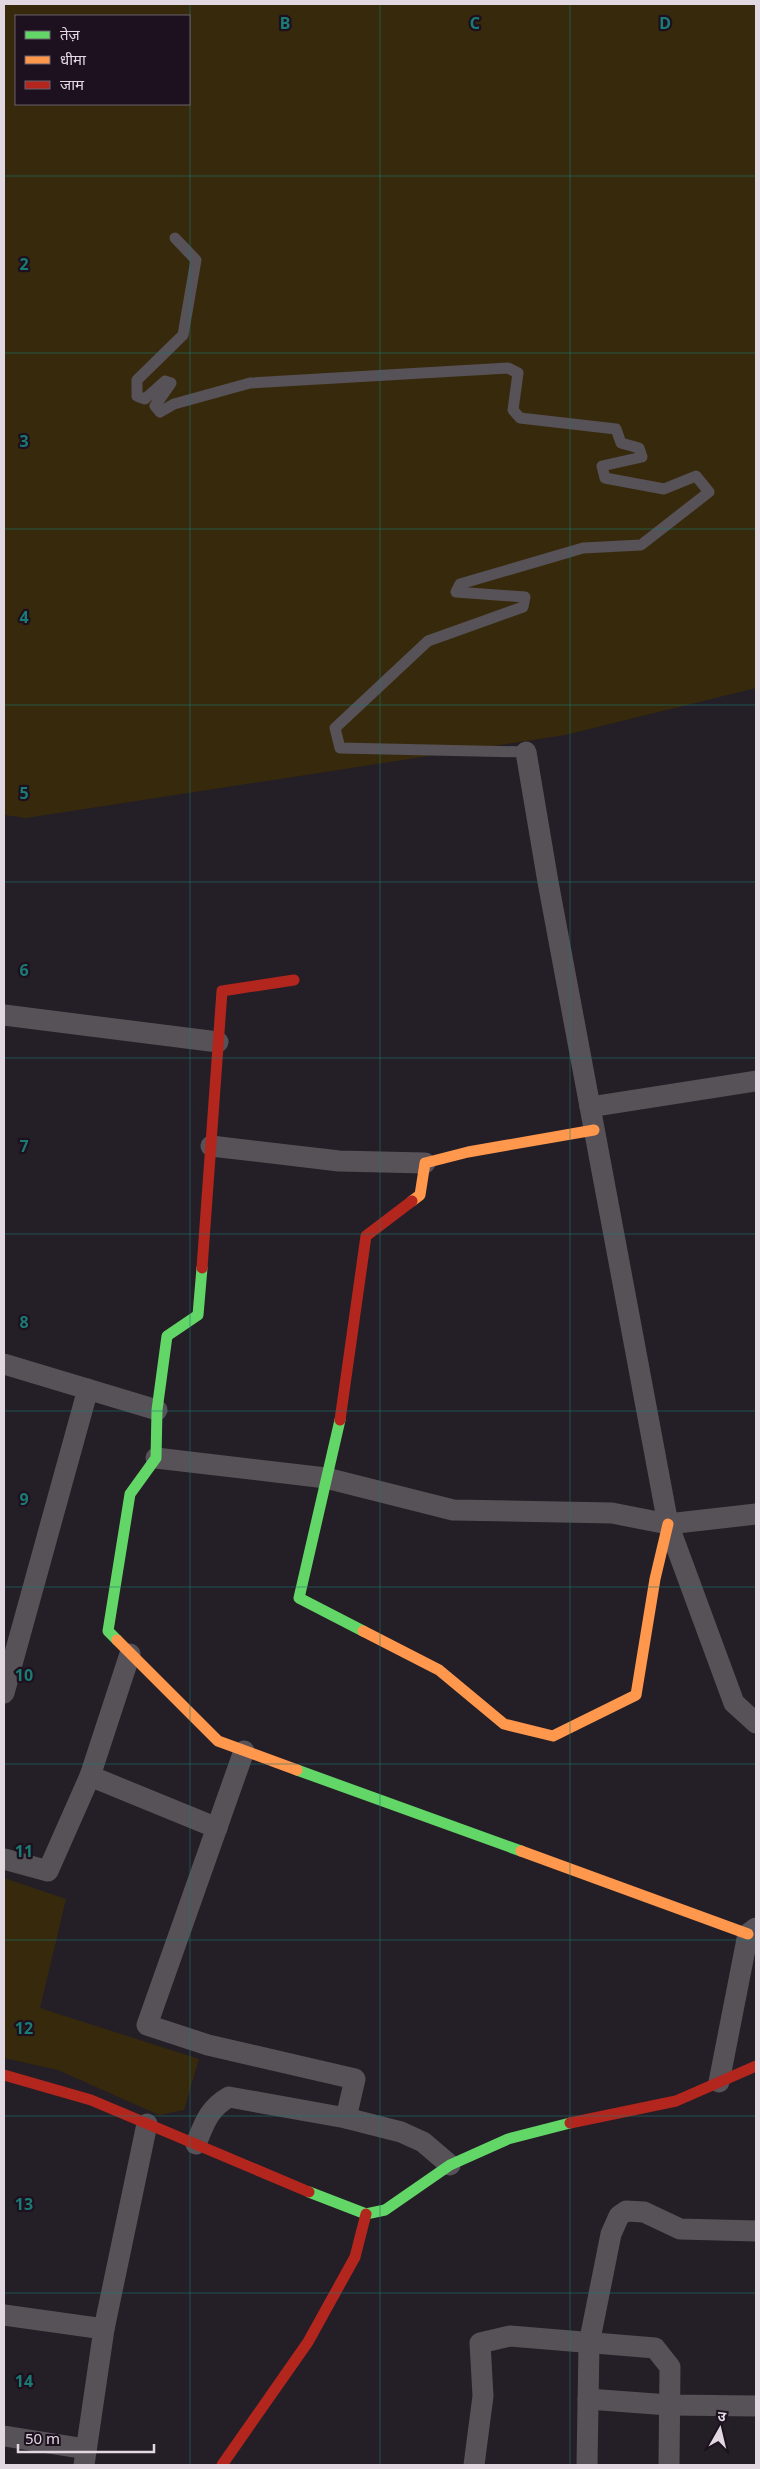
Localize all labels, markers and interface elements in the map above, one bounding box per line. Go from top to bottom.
text: B [280,12,290,34]
text: C [470,12,480,34]
text: D [659,12,671,34]
legend [15,15,190,105]
text: तेज़ [60,24,81,44]
text: धीमा [60,49,87,69]
text: जाम [60,74,85,94]
text: 2 [19,253,29,275]
text: 3 [19,430,29,452]
text: 4 [19,606,29,628]
text: 5 [19,782,29,804]
text: 6 [19,959,29,981]
text: 7 [19,1135,29,1157]
text: 8 [19,1311,29,1333]
text: 9 [19,1488,29,1510]
text: 10 [15,1664,33,1686]
text: 11 [15,1840,33,1862]
text: 12 [15,2017,33,2039]
text: 13 [15,2193,33,2215]
text: 14 [15,2370,33,2392]
north arrow [695,2404,745,2454]
text: उ [716,2406,728,2426]
scale bar [18,2422,154,2454]
text: 50 m [25,2428,60,2448]

